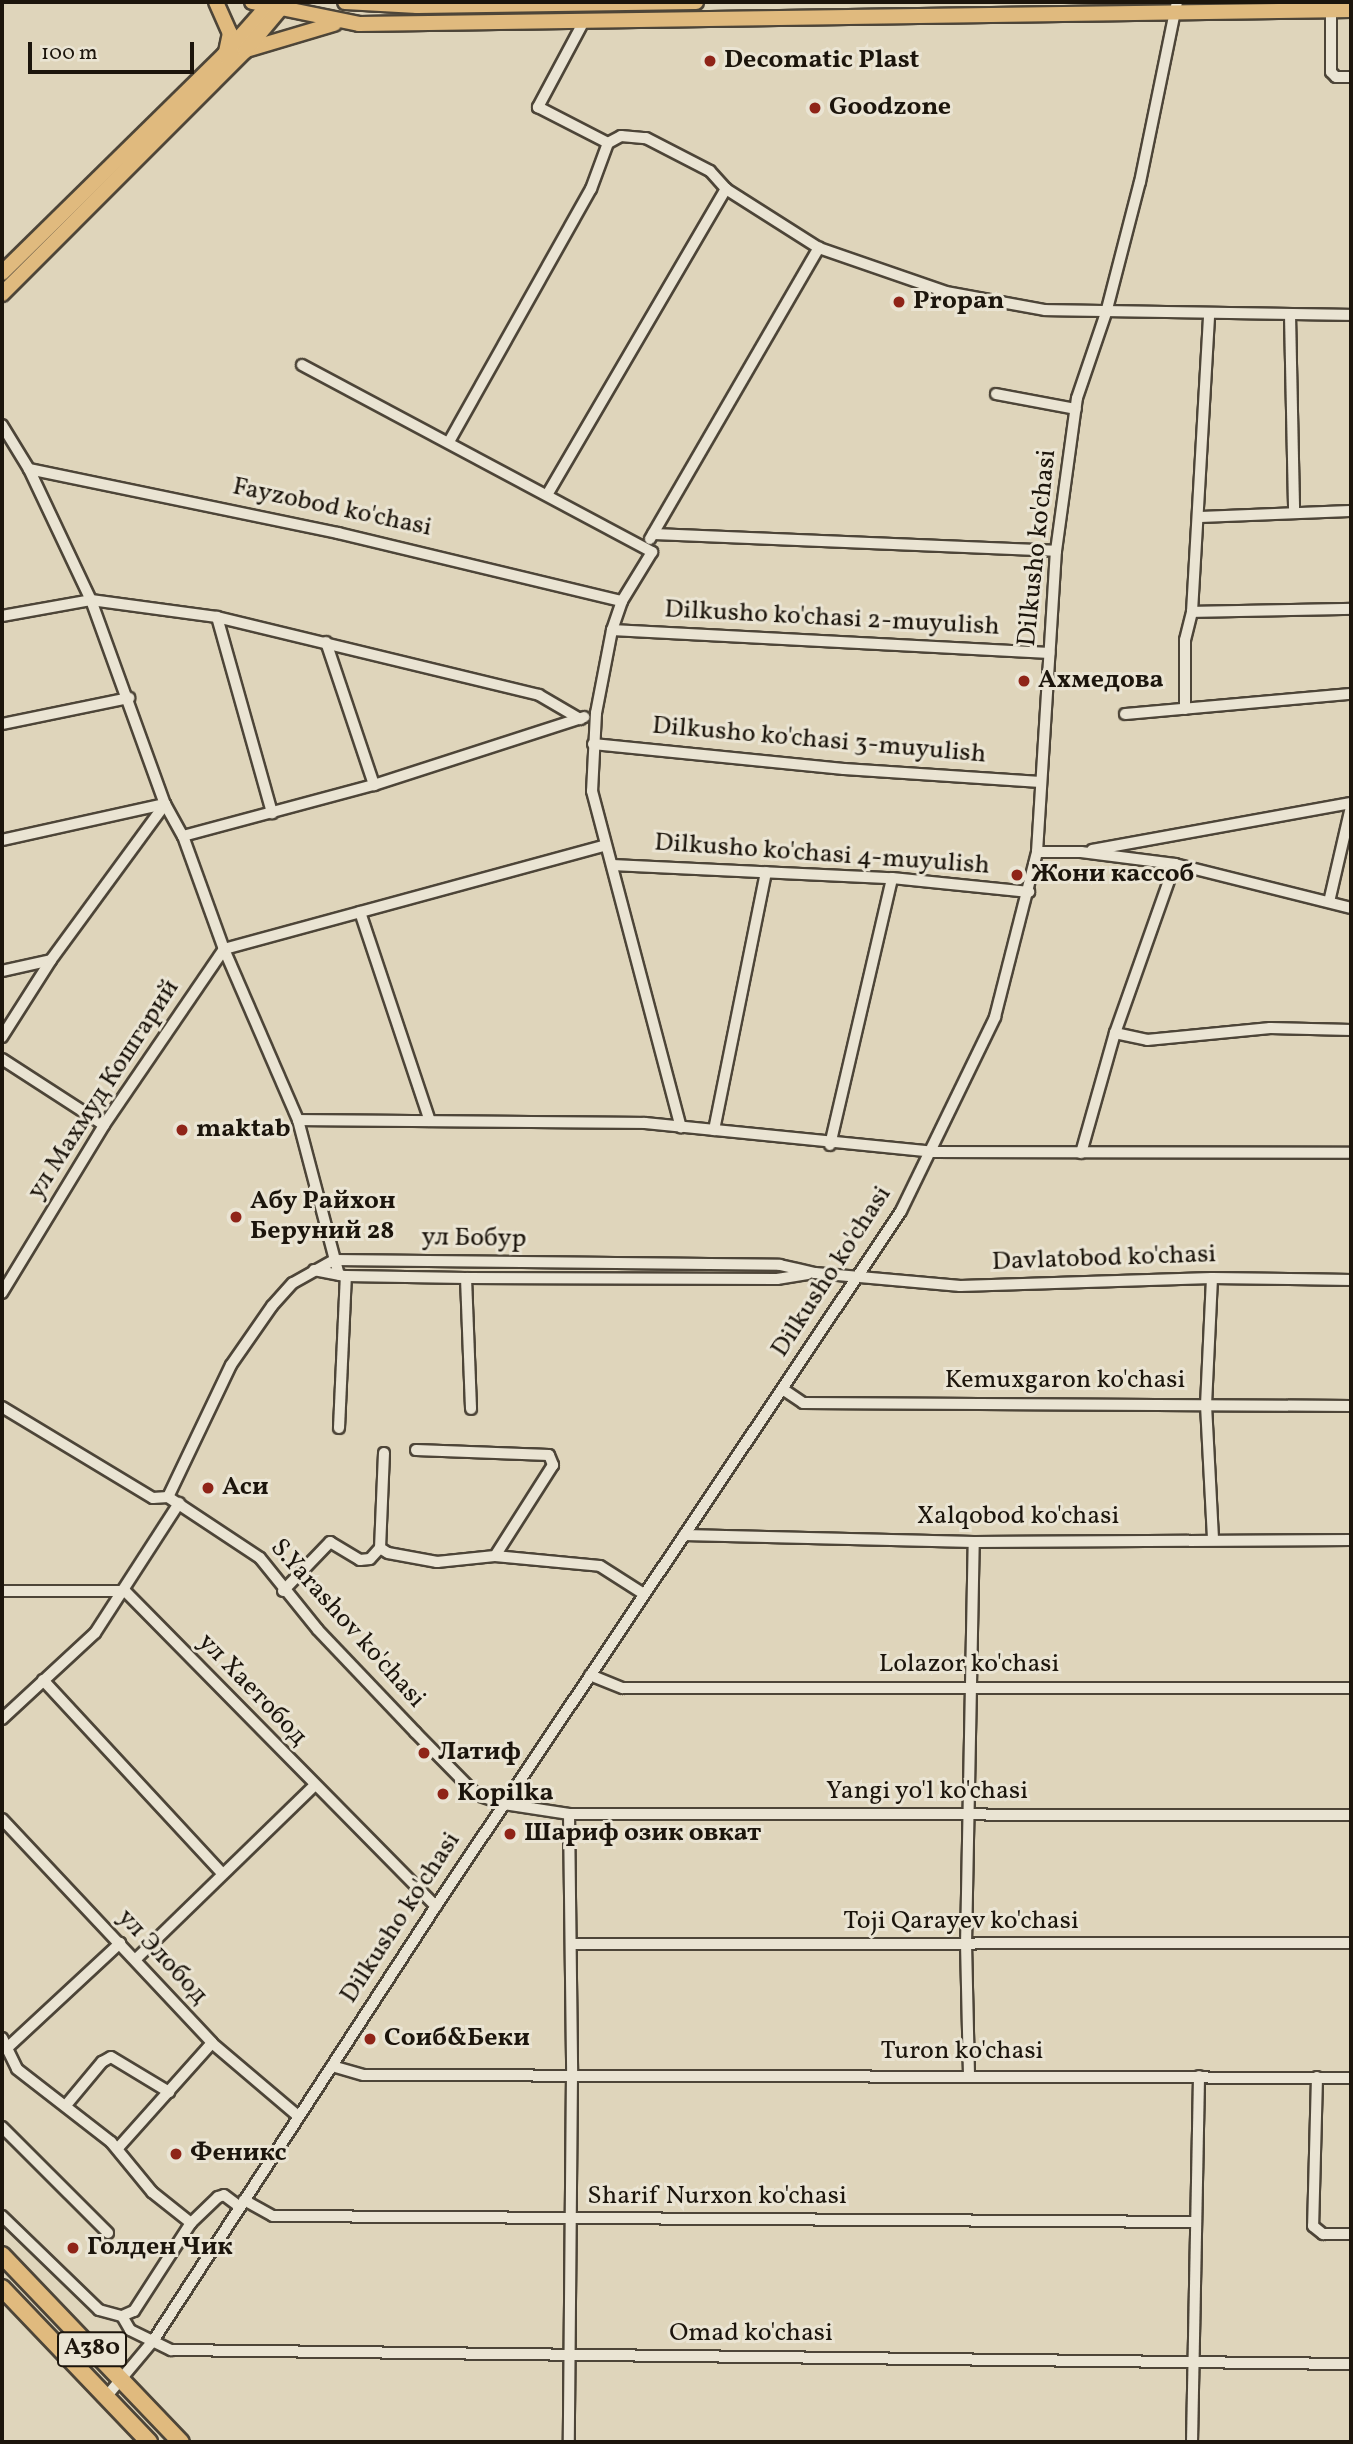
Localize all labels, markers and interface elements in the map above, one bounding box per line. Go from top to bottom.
scale bar [32,28,198,72]
text: 100 m [41,39,98,68]
place label: Decomatic Plast [724,45,919,77]
marker: Decomatic Plast [702,53,718,69]
place label: Goodzone [829,92,951,124]
marker: Goodzone [807,100,823,116]
place label: Propan [913,286,1004,318]
marker: Propan [891,294,907,310]
street label: Dilkusho ko'chasi [1012,448,1064,648]
street label: Fayzobod ko'chasi [230,472,434,544]
street label: Dilkusho ko'chasi 2-muyulish [664,595,1000,643]
place label: Ахмедова [1038,665,1164,697]
marker: Ахмедова [1016,673,1032,689]
street label: Dilkusho ko'chasi 3-muyulish [651,711,987,771]
street label: Dilkusho ko'chasi 4-muyulish [653,828,991,882]
place label: Жони кассоб [1031,859,1194,891]
marker: Жони кассоб [1009,867,1025,883]
street label: ул Махмуд Кошгарий [21,974,187,1206]
place label: maktab [196,1114,291,1146]
marker: maktab [174,1122,190,1138]
street label: Dilkusho ko'chasi [765,1181,899,1363]
place label: Абу Райхон Беруний 28 [250,1186,396,1248]
marker: Абу Райхон Беруний 28 [228,1209,244,1225]
street label: ул Бобур [421,1222,527,1256]
street label: Davlatobod ko'chasi [991,1239,1217,1279]
street label: Kemuxgaron ko'chasi [945,1365,1185,1397]
place label: Аси [222,1472,269,1504]
marker: Аси [200,1480,216,1496]
street label: Xalqobod ko'chasi [917,1501,1119,1533]
street label: S.Yarashov ko'chasi [263,1533,431,1715]
street label: ул Хаетобод [191,1627,313,1753]
street label: Lolazor ko'chasi [879,1649,1059,1681]
place label: Латиф [438,1737,521,1769]
marker: Латиф [416,1745,432,1761]
street label: Yangi yo'l ko'chasi [826,1776,1028,1808]
place label: Kopilka [457,1778,554,1810]
marker: Kopilka [435,1786,451,1802]
place label: Шариф озик овкат [524,1818,761,1850]
marker: Шариф озик овкат [502,1826,518,1842]
street label: Dilkusho ko'chasi [334,1827,468,2009]
street label: ул Элобод [110,1903,214,2011]
street label: Toji Qarayev ko'chasi [843,1906,1079,1938]
place label: Соиб&Беки [384,2023,530,2055]
marker: Соиб&Беки [362,2031,378,2047]
street label: Turon ko'chasi [881,2036,1043,2068]
place label: Феникс [190,2138,287,2170]
marker: Феникс [168,2146,184,2162]
street label: Sharif Nurxon ko'chasi [589,2181,845,2213]
place label: Голден Чик [87,2232,233,2264]
marker: Голден Чик [65,2240,81,2256]
street label: Omad ko'chasi [669,2318,833,2350]
road number: A380 [57,2328,127,2370]

